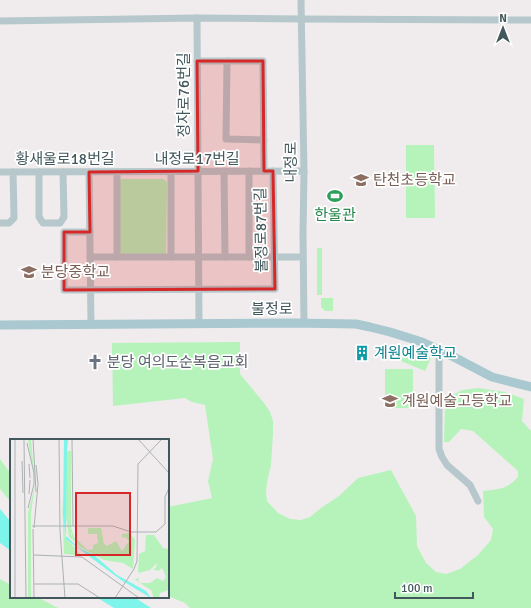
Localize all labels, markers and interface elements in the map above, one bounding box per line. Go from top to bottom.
north arrow [483,8,523,48]
text: N [499,12,507,25]
street label: 정자로76번길 [175,52,193,138]
street label: 내정로 [282,141,300,183]
street label: 황새울로18번길 [15,150,115,168]
street label: 내정로17번길 [154,150,240,168]
school or university icon: 탄천초등학교 [352,171,370,189]
place label: 탄천초등학교 [373,171,456,189]
street label: 불정로87번길 [251,187,271,273]
sports icon: 한울관 [326,187,344,205]
place label: 한울관 [314,206,356,224]
school or university icon: 분당중학교 [20,263,38,281]
place label: 분당중학교 [41,263,110,281]
street label: 불정로 [251,300,293,318]
building icon: 계원예술학교 [353,344,371,362]
place label: 계원예술학교 [374,344,457,362]
church icon: 분당 여의도순복음교회 [86,353,104,371]
place label: 분당 여의도순복음교회 [107,353,248,371]
school or university icon: 계원예술고등학교 [381,392,399,410]
place label: 계원예술고등학교 [402,392,512,410]
inset map [10,439,169,598]
scale bar [395,574,473,600]
text: 100 m [401,581,433,596]

